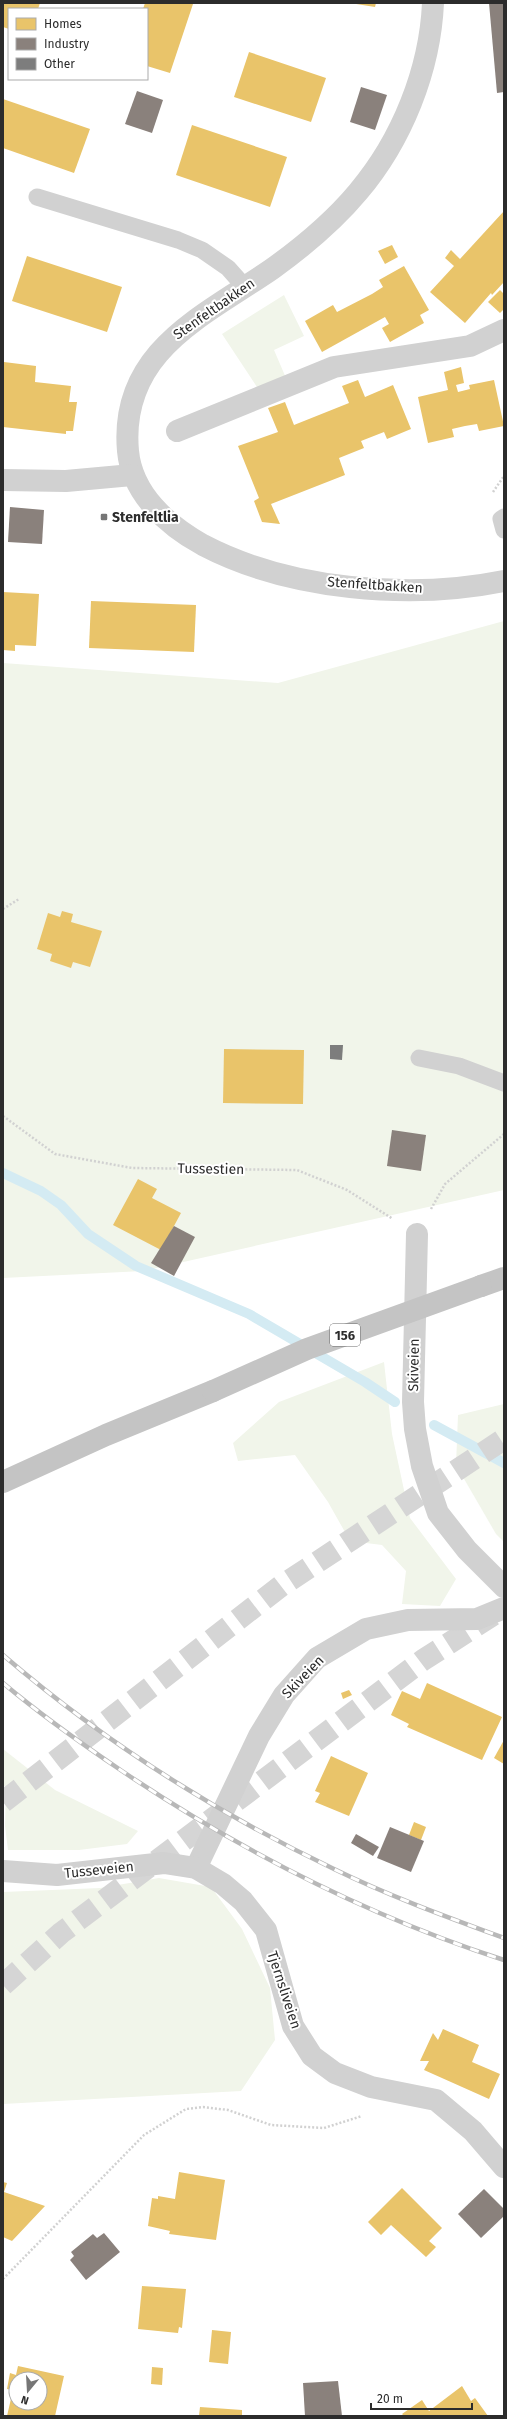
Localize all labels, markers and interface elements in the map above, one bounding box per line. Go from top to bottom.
legend [8,8,148,80]
text: Homes [44,17,82,31]
text: Industry [44,37,89,51]
text: Other [44,57,75,71]
street label: Stenfeltbakken [170,275,258,343]
place label: Stenfeltlia [112,509,179,526]
marker: Stenfeltlia [99,512,109,522]
street label: Stenfeltbakken [327,573,423,597]
street label: Tussestien [177,1160,245,1178]
road number: 156 [330,1324,360,1346]
street label: Skiveien [405,1338,423,1392]
street label: Skiveien [278,1652,328,1702]
street label: Tusseveien [64,1858,134,1882]
street label: Tjernsliveien [263,1949,305,2031]
north arrow [8,2371,48,2411]
scale bar [371,2385,472,2411]
text: 20 m [377,2392,403,2406]
text: N [20,2393,31,2407]

